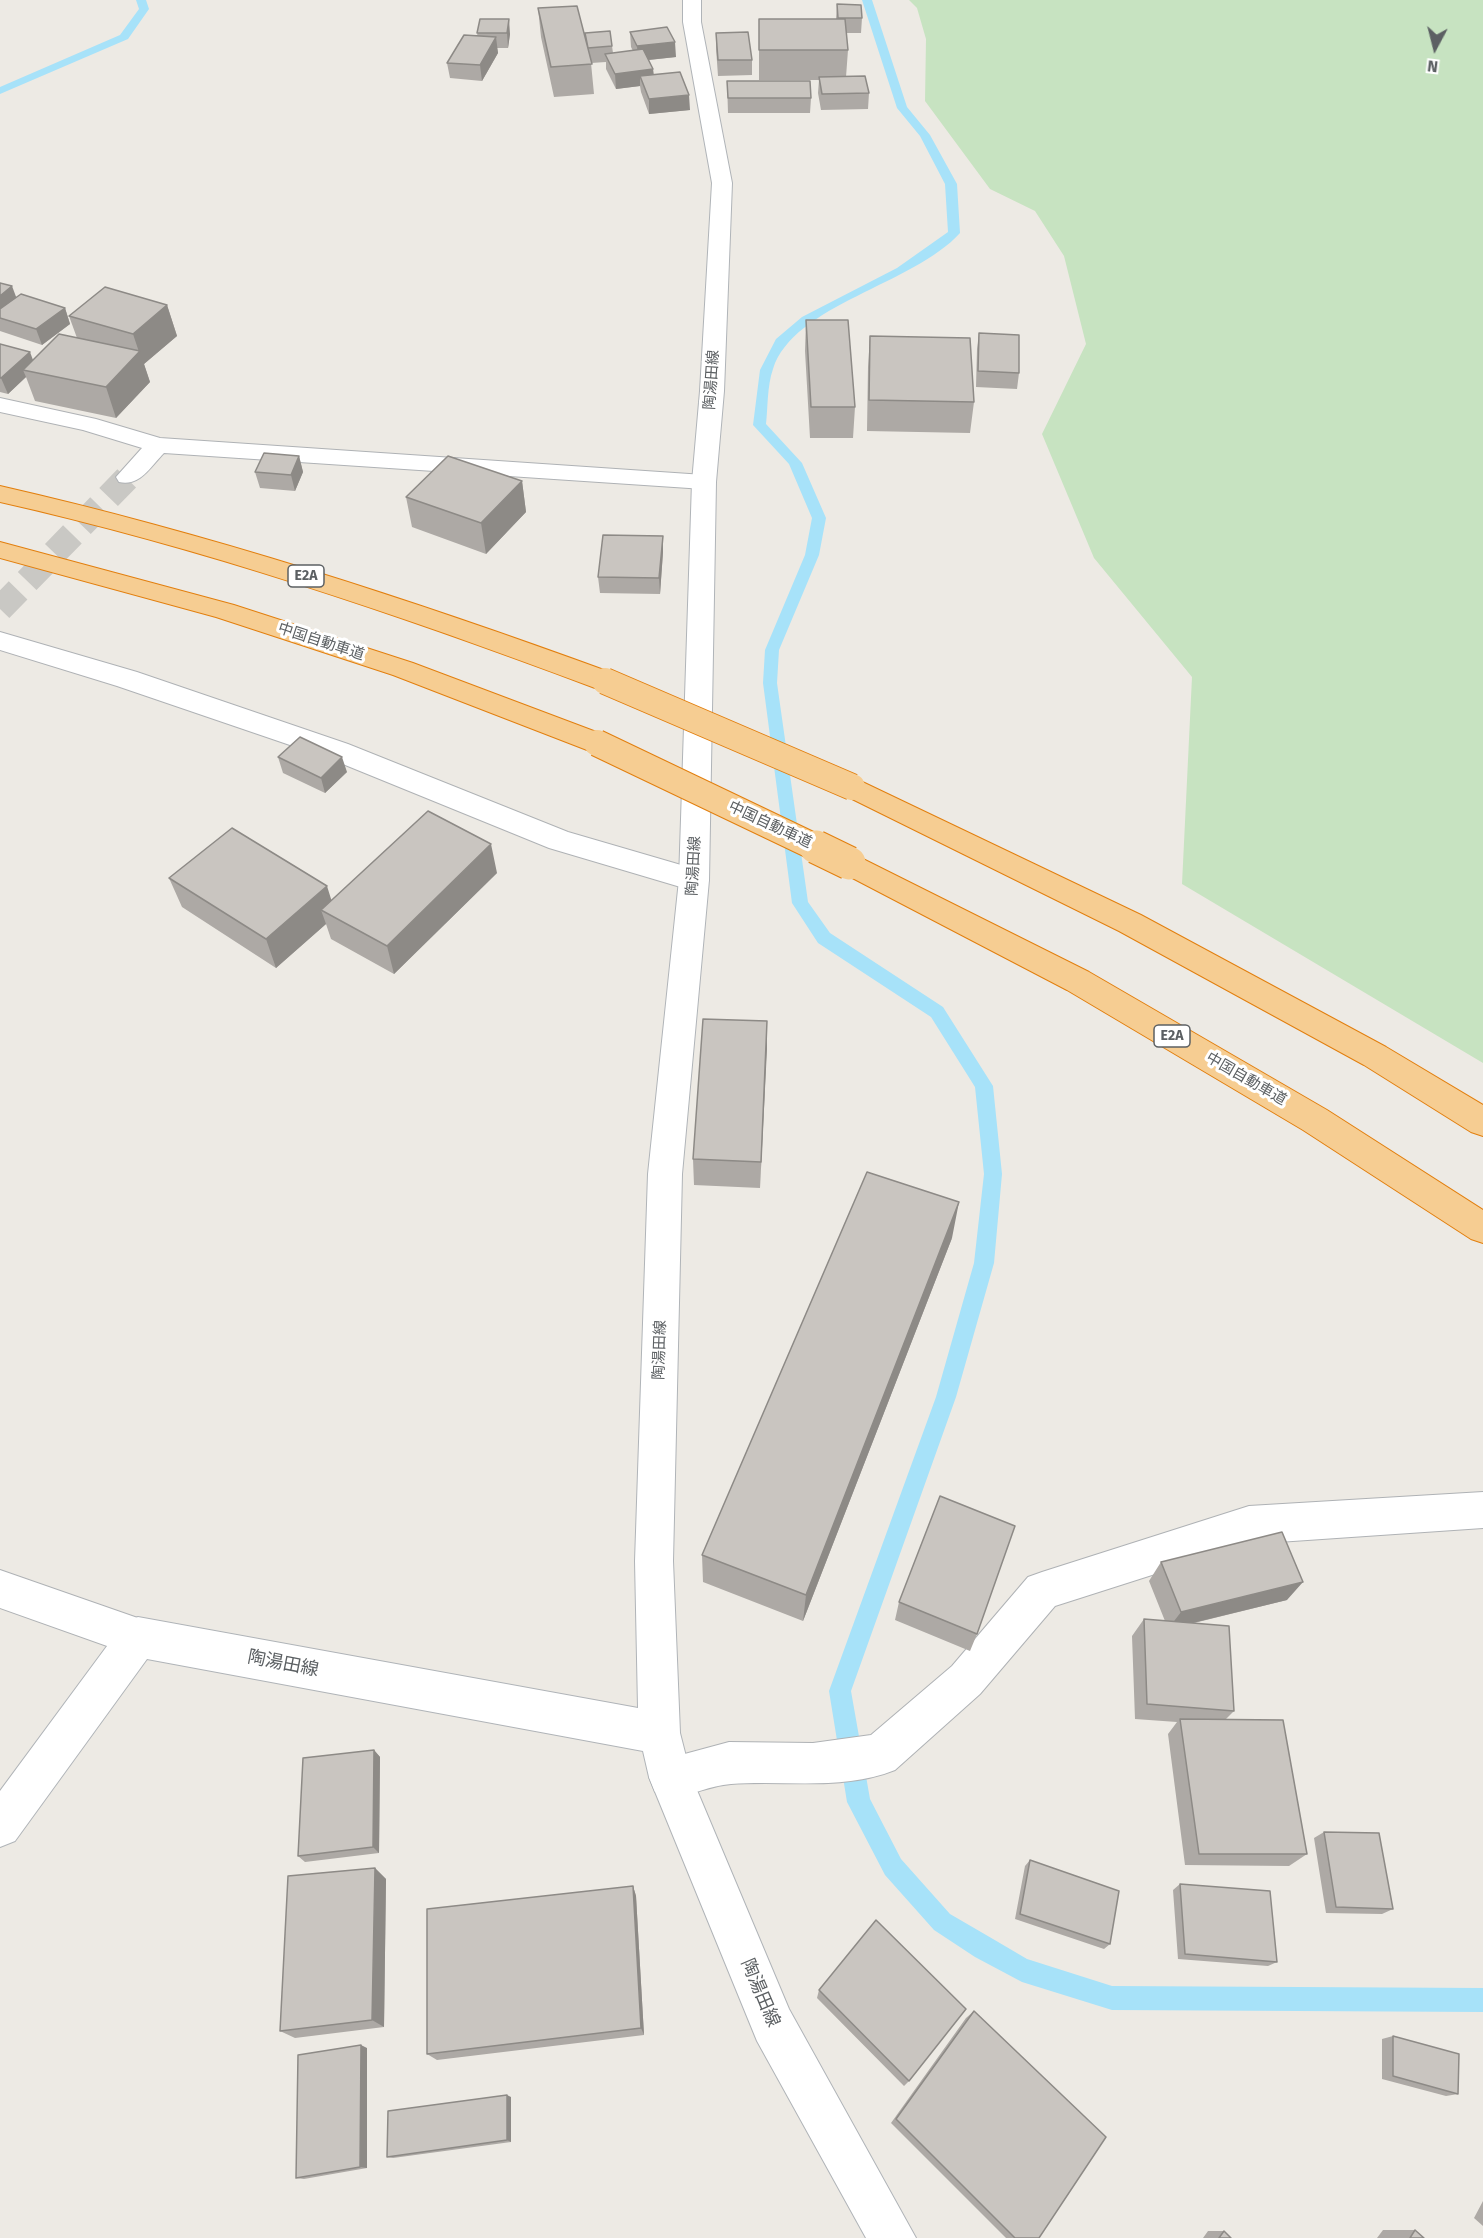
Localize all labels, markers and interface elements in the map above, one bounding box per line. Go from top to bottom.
north arrow [1405,18,1465,78]
text: N [1426,56,1439,76]
street label: 陶湯田線 [701,349,723,411]
road number: E2A [288,565,324,587]
street label: 中国自動車道 [275,620,367,664]
street label: 中国自動車道 [725,798,815,852]
street label: 陶湯田線 [683,836,705,896]
road number: E2A [1154,1025,1190,1047]
street label: 中国自動車道 [1203,1049,1289,1109]
street label: 陶湯田線 [650,1320,670,1380]
street label: 陶湯田線 [246,1647,320,1681]
street label: 陶湯田線 [736,1956,784,2030]

